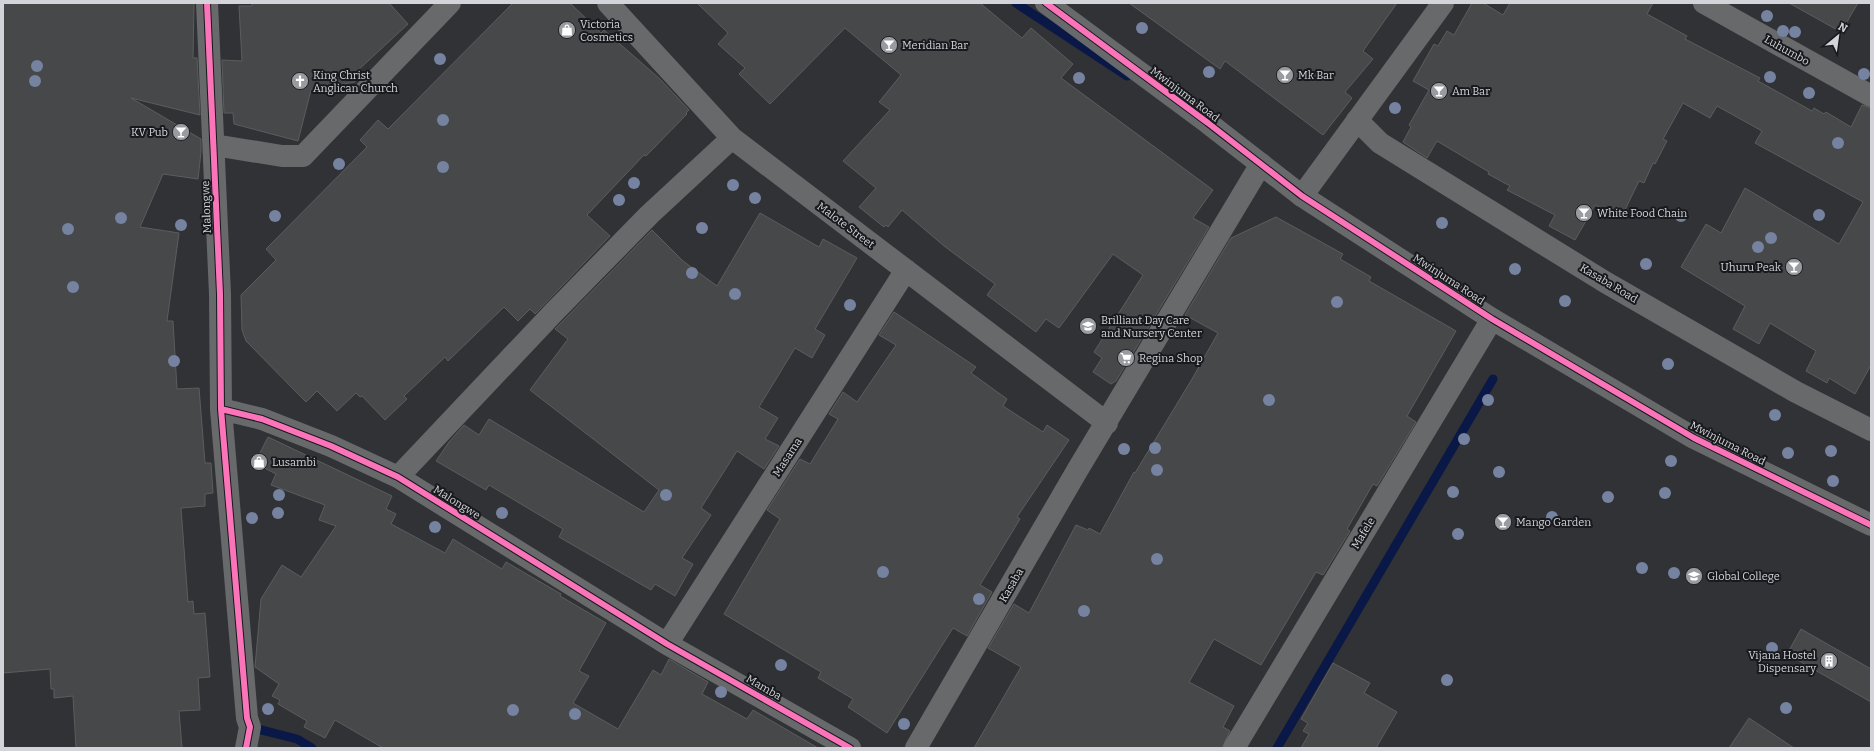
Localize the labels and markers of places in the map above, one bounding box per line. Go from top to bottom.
place label: Victoria Cosmetics [580,18,633,44]
shop icon: Victoria Cosmetics [557,20,577,40]
bar icon: Meridian Bar [879,35,899,55]
place label: Meridian Bar [902,39,968,52]
bar icon: Mk Bar [1275,65,1295,85]
place label: King Christ Anglican Church [313,69,398,95]
place label: Mk Bar [1298,69,1334,82]
church icon: King Christ Anglican Church [290,71,310,91]
bar icon: Am Bar [1429,81,1449,101]
place label: Am Bar [1452,85,1490,98]
bar icon: KV Pub [171,122,191,142]
place label: KV Pub [131,126,168,139]
bar icon: White Food Chain [1574,203,1594,223]
place label: White Food Chain [1597,207,1687,220]
bar icon: Uhuru Peak [1784,257,1804,277]
place label: Uhuru Peak [1721,261,1782,274]
place label: Brilliant Day Care and Nursery Center [1101,314,1202,340]
school or university icon: Brilliant Day Care and Nursery Center [1078,316,1098,336]
supermarket icon: Regina Shop [1116,348,1136,368]
place label: Regina Shop [1139,352,1203,365]
shop icon: Lusambi [249,452,269,472]
place label: Lusambi [272,456,317,469]
bar icon: Mango Garden [1493,512,1513,532]
place label: Mango Garden [1516,516,1591,529]
school or university icon: Global College [1684,566,1704,586]
place label: Global College [1707,570,1780,583]
place label: Vijana Hostel Dispensary [1748,649,1816,675]
building icon: Vijana Hostel Dispensary [1819,651,1839,671]

